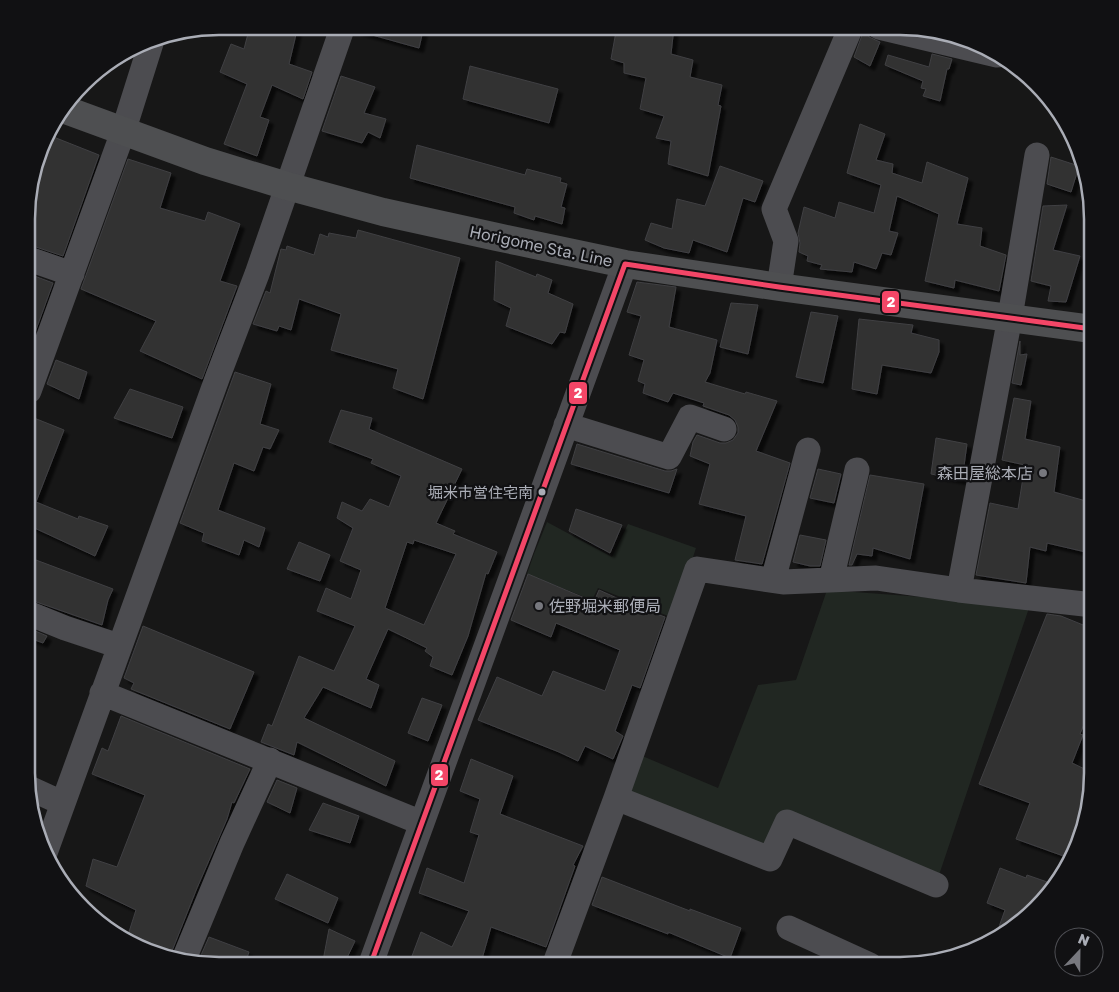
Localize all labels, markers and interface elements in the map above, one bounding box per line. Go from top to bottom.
street label: Horigome Sta. Line [468,221,614,271]
line badge: 2 [881,290,900,314]
text: 2 [887,293,896,310]
line badge: 2 [568,381,588,405]
text: 2 [574,384,583,401]
place label: 森田屋総本店 [937,463,1033,483]
marker: 森田屋総本店 [1037,467,1049,479]
place label: 堀米市営住宅南 [428,483,533,501]
marker: 堀米市営住宅南 [537,487,547,497]
place label: 佐野堀米郵便局 [549,596,661,616]
marker: 佐野堀米郵便局 [533,600,545,612]
line badge: 2 [430,763,449,787]
text: 2 [435,766,444,783]
north arrow [1054,927,1104,977]
text: N [1076,930,1092,949]

